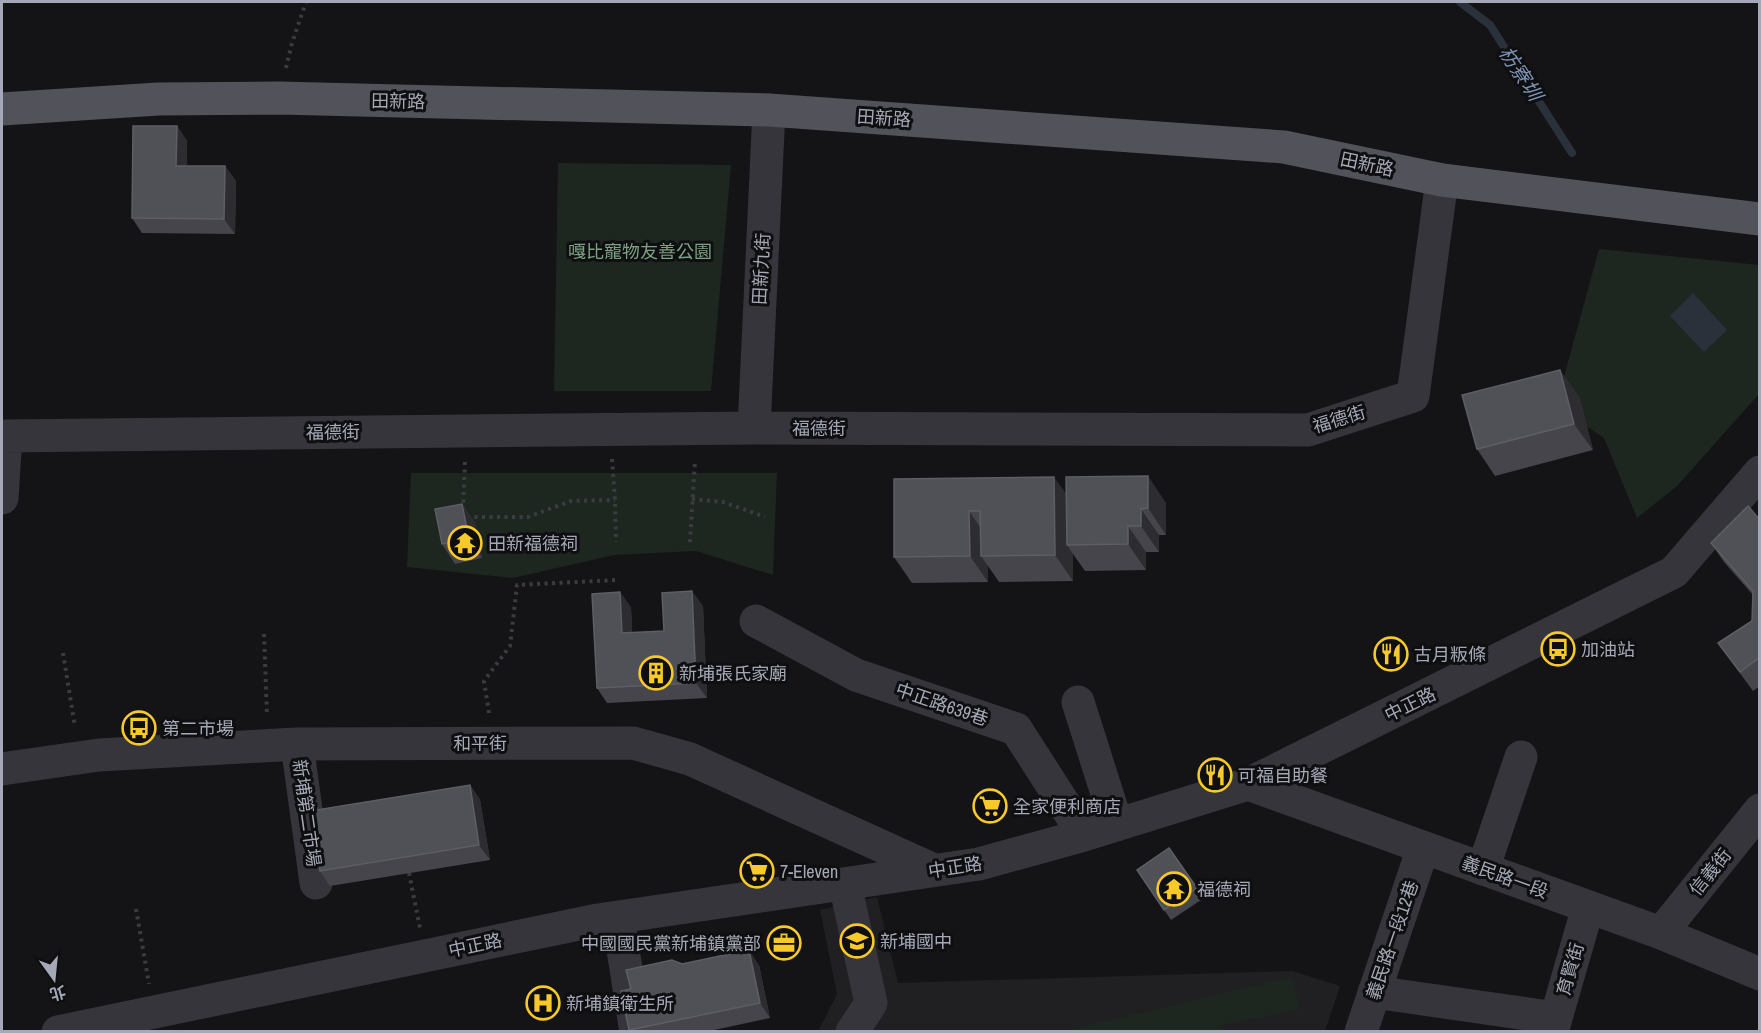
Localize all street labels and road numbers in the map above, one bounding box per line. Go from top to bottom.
street label: 田新路 [371,88,425,114]
street label: 田新路 [856,104,912,132]
street label: 田新路 [1338,146,1396,182]
street label: 田新九街 [747,232,775,306]
street label: 福德街 [1310,399,1368,439]
street label: 福德街 [792,416,846,441]
street label: 福德街 [306,419,360,445]
street label: 中正路639巷 [892,676,992,732]
street label: 中正路 [1380,681,1440,727]
street label: 和平街 [453,731,507,756]
street label: 新埔第二市場 [287,758,327,868]
street label: 信義街 [1683,843,1737,901]
street label: 中正路 [926,850,984,884]
street label: 義民路一段 [1458,850,1552,904]
street label: 義民路一段12巷 [1360,877,1424,1003]
street label: 中正路 [446,927,504,963]
street label: 育賢街 [1551,940,1589,998]

